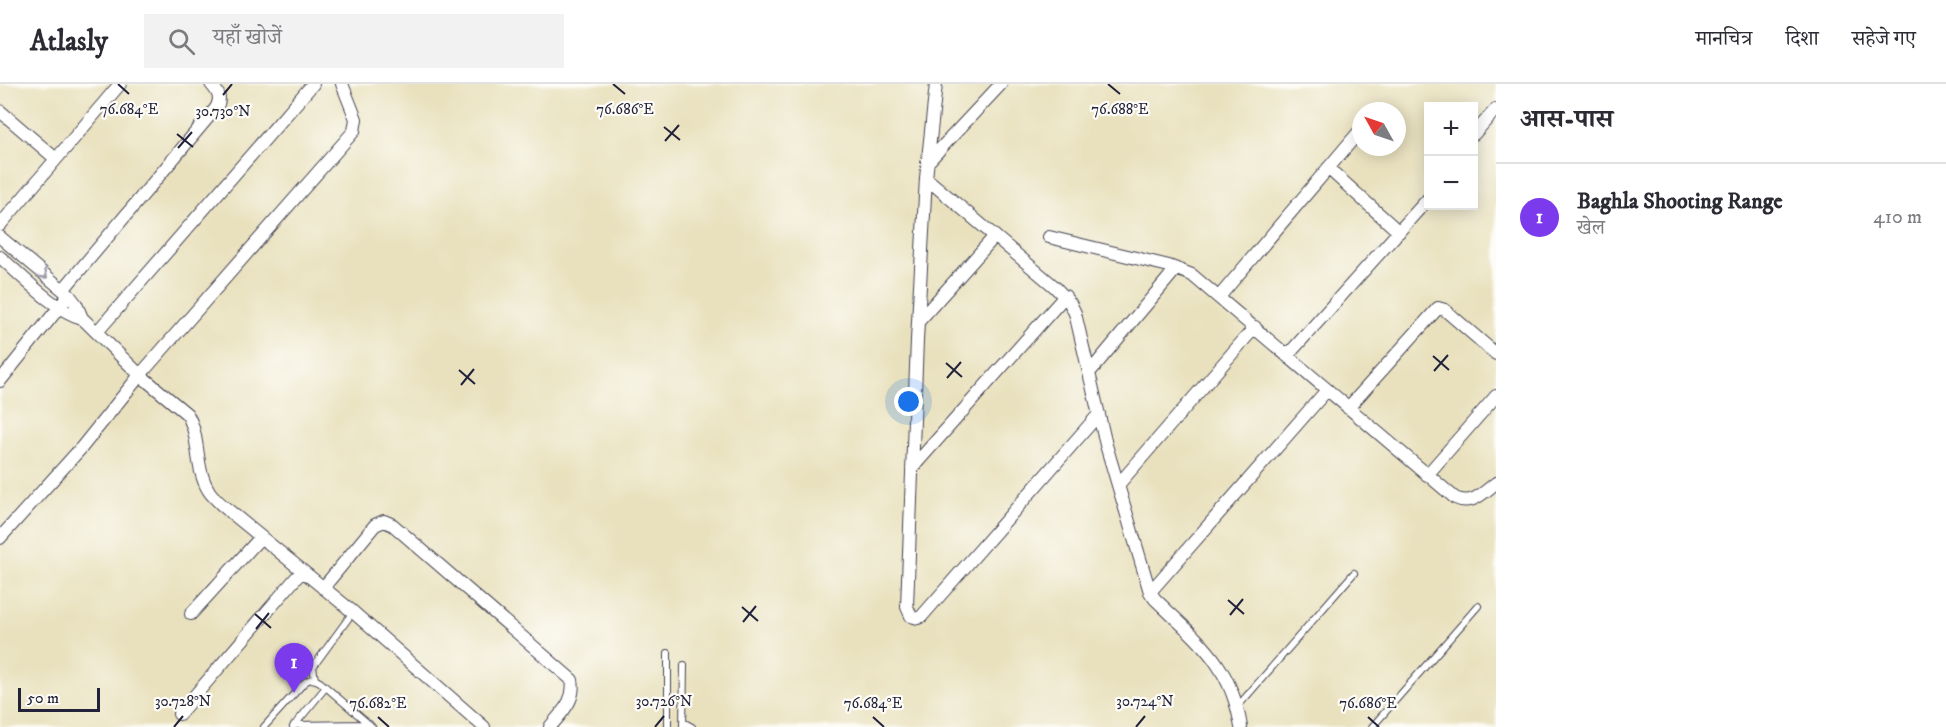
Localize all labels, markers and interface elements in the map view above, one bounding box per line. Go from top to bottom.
search box [144,14,564,68]
text: Atlasly [30,24,108,59]
text: यहाँ खोजें [213,24,282,51]
icon: search [165,25,198,58]
text: मानचित्र [1695,26,1752,52]
text: दिशा [1785,26,1819,52]
text: सहेजे गए [1852,26,1916,52]
text: 76.684°E [100,100,159,119]
text: 76.686°E [596,100,654,119]
text: 76.688°E [1091,100,1149,119]
text: 30.730°N [195,102,251,121]
north arrow [1352,102,1406,156]
map controls [1424,102,1478,210]
button: + [1424,102,1478,156]
text: आस-पास [1520,103,1613,136]
button: − [1424,156,1478,210]
text: Baghla Shooting Range [1577,188,1783,215]
text: 1 [1536,205,1543,230]
text: 410 m [1873,205,1922,230]
text: खेल [1577,216,1605,241]
one-way arrow [37,267,48,278]
your location [894,387,923,416]
pin: 1 [274,644,314,693]
scale bar [18,685,100,712]
text: 50 m [27,688,59,708]
text: 30.728°N [155,692,211,711]
text: 30.726°N [636,692,692,711]
text: 30.724°N [1116,692,1174,711]
text: 76.682°E [349,694,407,713]
text: 76.684°E [844,694,903,713]
text: 76.686°E [1339,694,1397,713]

